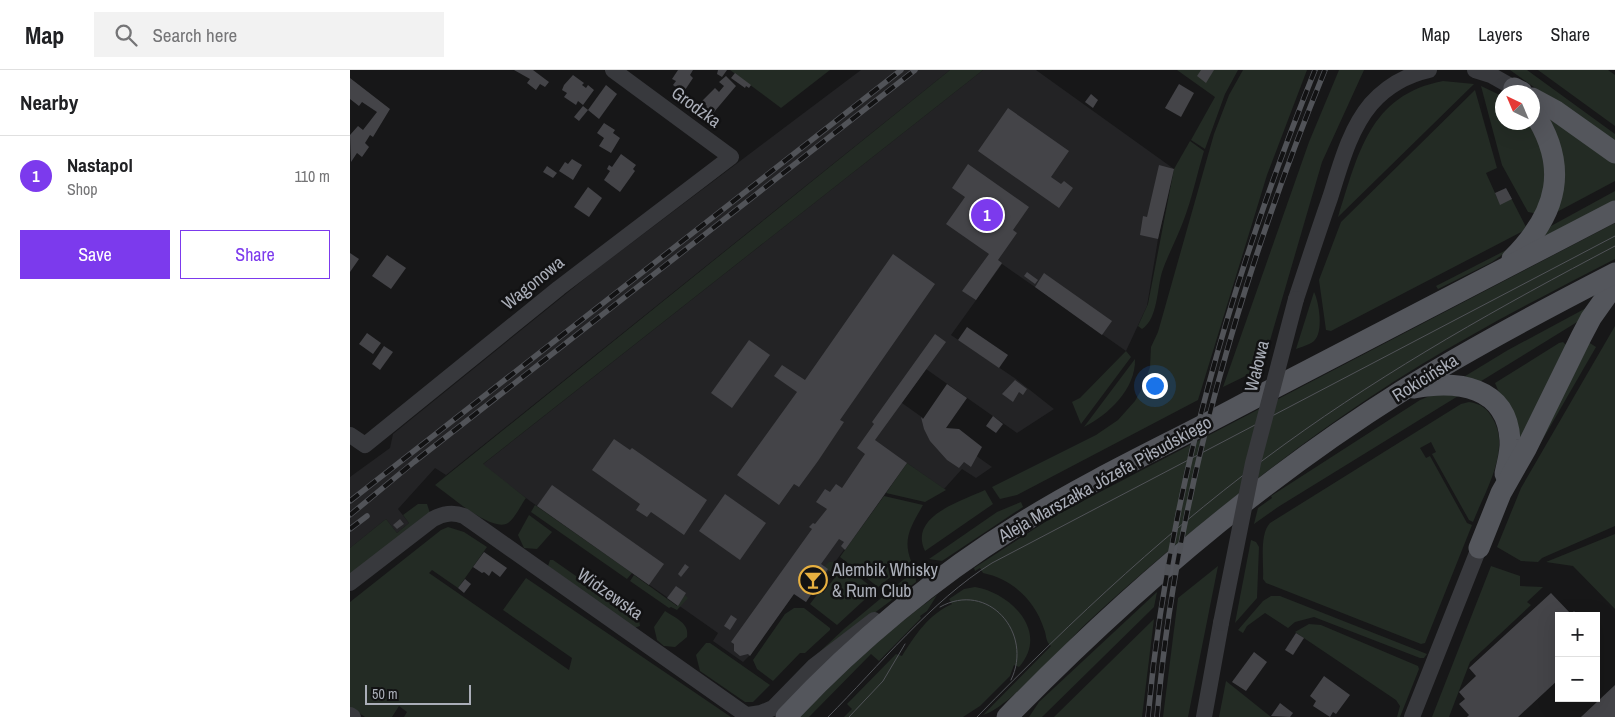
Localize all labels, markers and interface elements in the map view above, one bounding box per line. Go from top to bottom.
search box [94,12,444,57]
text: Map [25,19,64,51]
icon: search [112,21,140,49]
text: Search here [152,22,237,48]
text: Map [1422,22,1450,47]
text: Layers [1478,22,1523,47]
text: Share [1551,22,1590,47]
street label: Grodzka [666,80,726,133]
north arrow [1495,85,1540,130]
text: Nearby [20,88,78,117]
text: Nastapol [67,152,133,178]
text: 1 [32,165,40,187]
text: 110 m [294,165,330,187]
text: Shop [67,178,98,200]
pin: 1 [971,196,1003,234]
button: Save [20,230,170,279]
button: Share [180,230,330,279]
street label: Wagonowa [496,250,569,315]
street label: Wałowa [1238,338,1275,394]
street label: Rokicińska [1387,348,1462,408]
your location [1142,373,1168,399]
street label: Aleja Marszałka Józefa Piłsudskiego [993,409,1216,548]
place label: Alembik Whisky & Rum Club [831,557,938,603]
street label: Widzewska [572,562,648,625]
bar icon: Alembik Whisky & Rum Club [798,565,828,595]
map controls [1555,612,1600,702]
button: + [1555,612,1600,657]
button: − [1555,657,1600,702]
scale bar [365,682,471,705]
text: 50 m [372,685,398,703]

